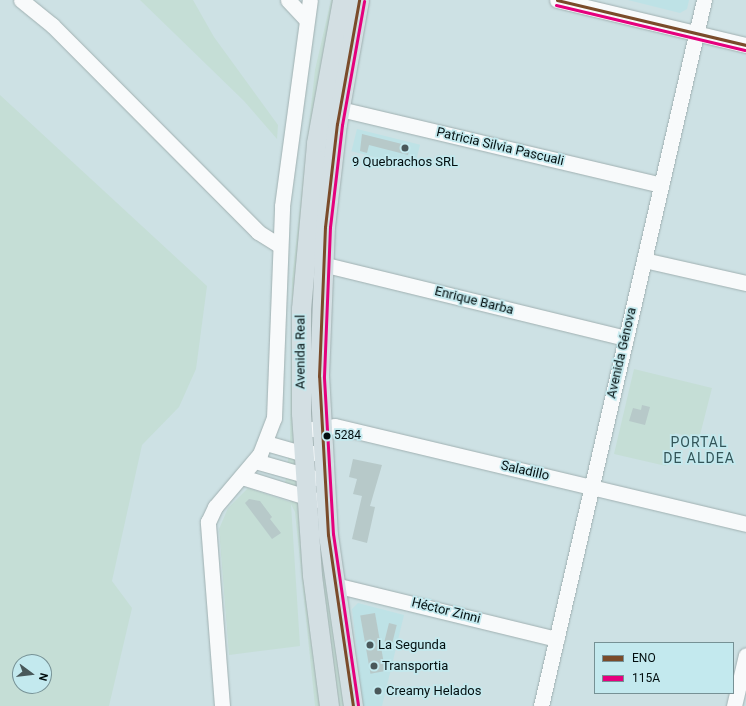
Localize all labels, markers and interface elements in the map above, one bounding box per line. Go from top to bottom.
street label: Patricia Silvia Pascuali [435,125,565,169]
marker: 9 Quebrachos SRL [400,143,410,153]
place label: 9 Quebrachos SRL [352,154,458,170]
street label: Enrique Barba [433,284,515,318]
street label: Avenida Génova [604,306,640,400]
street label: Avenida Real [293,315,309,389]
place label: 5284 [334,429,361,443]
marker: 5284 [322,431,332,441]
district label: PORTAL DE ALDEA [663,434,735,466]
street label: Saladillo [499,458,551,484]
street label: Héctor Zinni [410,595,482,627]
place label: La Segunda [378,637,446,653]
marker: La Segunda [365,640,375,650]
legend [594,642,734,694]
text: ENO [632,651,656,665]
north arrow [12,654,52,694]
place label: Transportia [382,658,448,674]
marker: Transportia [369,661,379,671]
text: 115A [632,671,660,685]
text: N [36,672,50,682]
place label: Creamy Helados [386,683,481,699]
marker: Creamy Helados [373,686,383,696]

